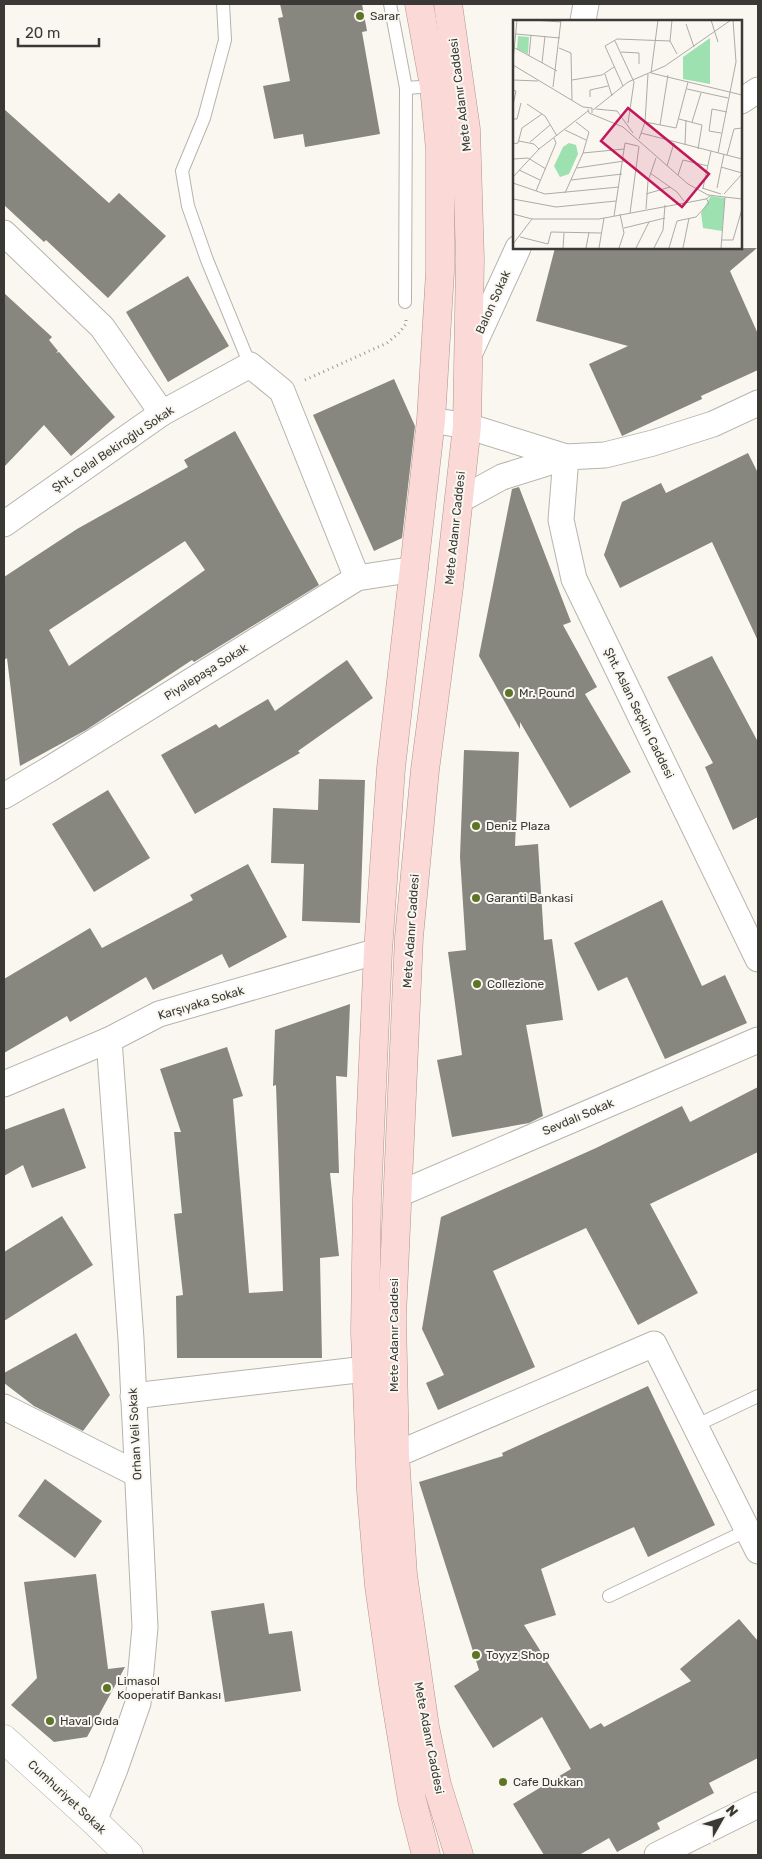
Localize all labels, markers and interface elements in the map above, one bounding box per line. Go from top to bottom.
place label: Sarar [370,9,400,23]
marker: Sarar [354,10,366,22]
scale bar [18,15,99,47]
inset map [513,20,742,249]
text: 20 m [25,24,60,42]
street label: Mete Adanır Caddesi [446,37,474,152]
street label: Balon Sokak [473,267,514,336]
street label: Şht. Celal Bekiroğlu Sokak [49,402,177,495]
street label: Mete Adanır Caddesi [442,470,468,585]
street label: Piyalepaşa Sokak [162,640,251,703]
street label: Şht. Aslan Seçkin Caddesi [601,645,677,781]
place label: Mr. Pound [519,686,575,700]
marker: Mr. Pound [503,687,515,699]
place label: Deniz Plaza [486,819,550,833]
marker: Deniz Plaza [470,820,482,832]
street label: Mete Adanır Caddesi [400,874,422,988]
place label: Garanti Bankasi [486,891,573,905]
marker: Garanti Bankasi [470,892,482,904]
place label: Collezione [487,977,545,991]
marker: Collezione [471,978,483,990]
street label: Karşıyaka Sokak [156,983,246,1023]
street label: Sevdalı Sokak [540,1095,617,1138]
street label: Mete Adanır Caddesi [387,1278,401,1392]
street label: Orhan Veli Sokak [126,1387,144,1481]
place label: Toyyz Shop [486,1648,550,1662]
marker: Toyyz Shop [470,1649,482,1661]
place label: Limasol Kooperatif Bankası [117,1674,221,1702]
street label: Mete Adanır Caddesi [411,1681,447,1795]
marker: Limasol Kooperatif Bankası [101,1682,113,1694]
place label: Haval Gıda [60,1714,119,1728]
marker: Haval Gıda [44,1715,56,1727]
street label: Cumhuriyet Sokak [25,1757,110,1837]
place label: Cafe Dukkan [513,1775,583,1789]
marker: Cafe Dukkan [497,1776,509,1788]
north arrow [697,1794,747,1844]
text: N [722,1802,741,1820]

